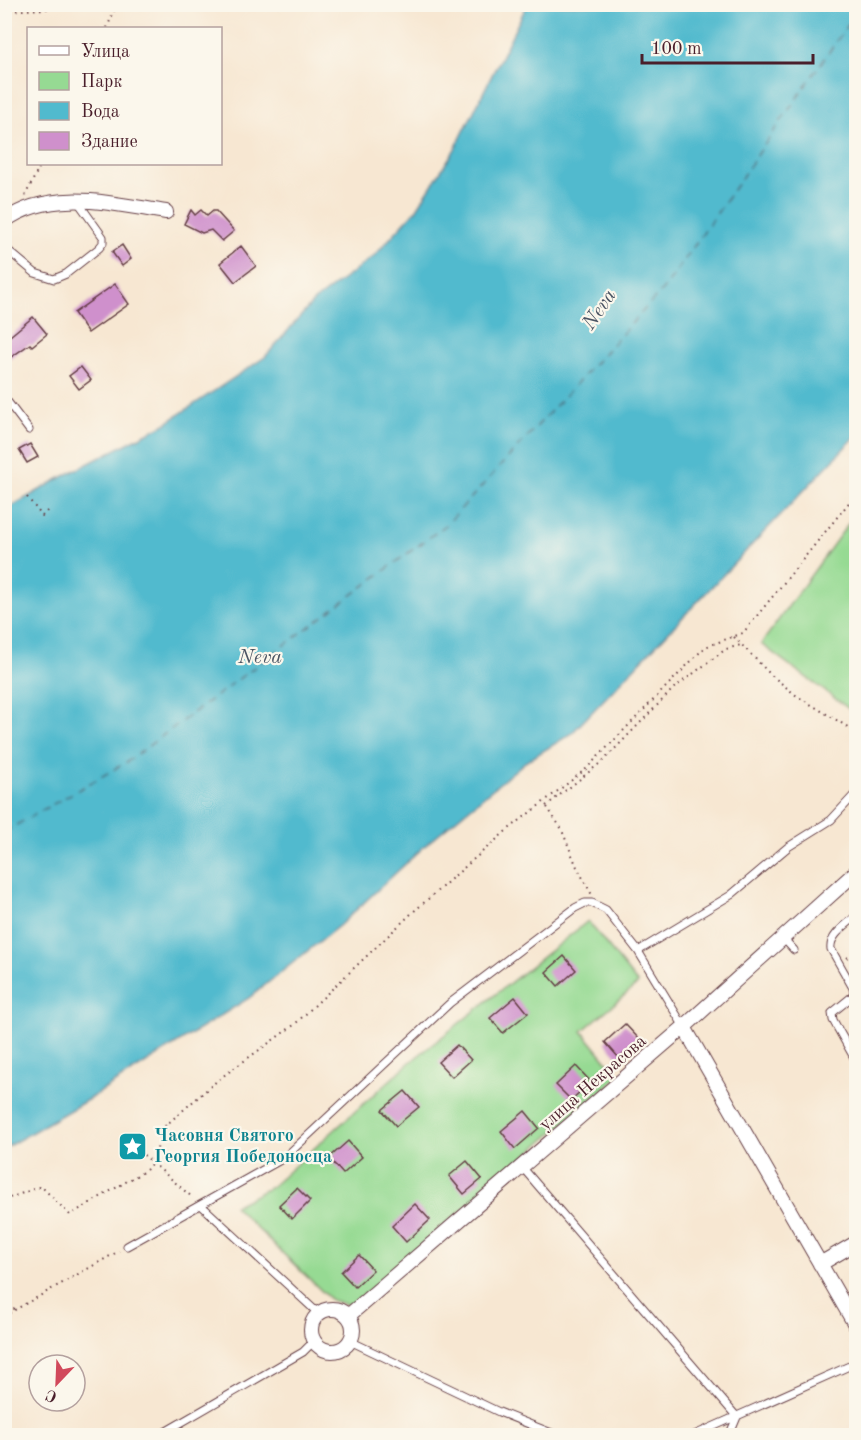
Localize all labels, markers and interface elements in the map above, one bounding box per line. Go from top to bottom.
legend [27,27,222,165]
scale bar [642,27,813,65]
text: 100 m [651,40,702,58]
text: Улица [81,43,130,61]
text: Парк [81,73,122,91]
text: Вода [81,103,120,121]
text: Здание [81,133,138,151]
water label: Neva [579,286,621,335]
water label: Neva [237,648,282,668]
street label: улица Некрасова [536,1032,650,1134]
place label: Часовня Святого Георгия Победоносца [154,1127,332,1166]
place icon: Часовня Святого Георгия Победоносца [117,1130,149,1162]
north arrow [27,1353,87,1413]
text: С [44,1386,60,1404]

